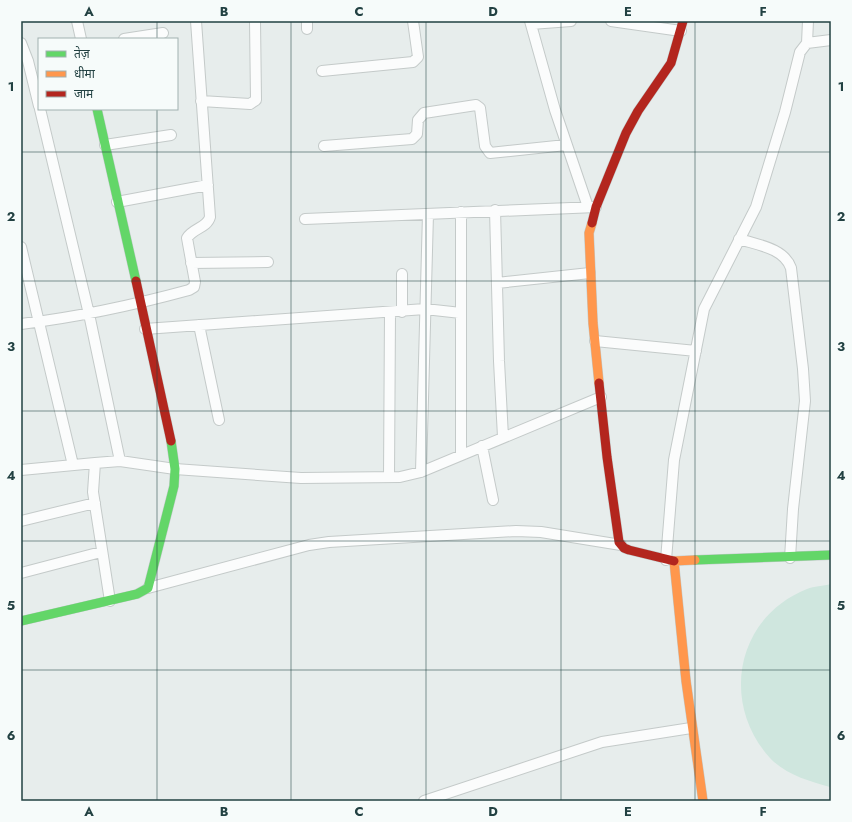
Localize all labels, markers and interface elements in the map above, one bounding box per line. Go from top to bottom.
text: A [83,2,94,21]
text: B [220,2,229,21]
text: C [354,2,364,21]
text: D [488,2,498,21]
text: E [624,2,632,21]
text: F [759,2,767,21]
legend [38,38,178,110]
text: तेज़ [74,45,91,63]
text: धीमा [74,65,96,83]
text: 1 [8,77,14,96]
text: 1 [838,77,844,96]
text: जाम [74,85,94,103]
text: 2 [7,207,15,226]
text: 2 [837,207,845,226]
text: 3 [7,337,15,356]
text: 3 [837,337,845,356]
text: 4 [6,466,16,485]
text: 4 [836,466,846,485]
text: 5 [7,596,15,615]
text: 5 [837,596,845,615]
text: 6 [7,726,16,745]
text: 6 [837,726,846,745]
text: A [83,802,94,821]
text: B [220,802,229,821]
text: C [354,802,364,821]
text: D [488,802,498,821]
text: E [624,802,632,821]
text: F [759,802,767,821]

